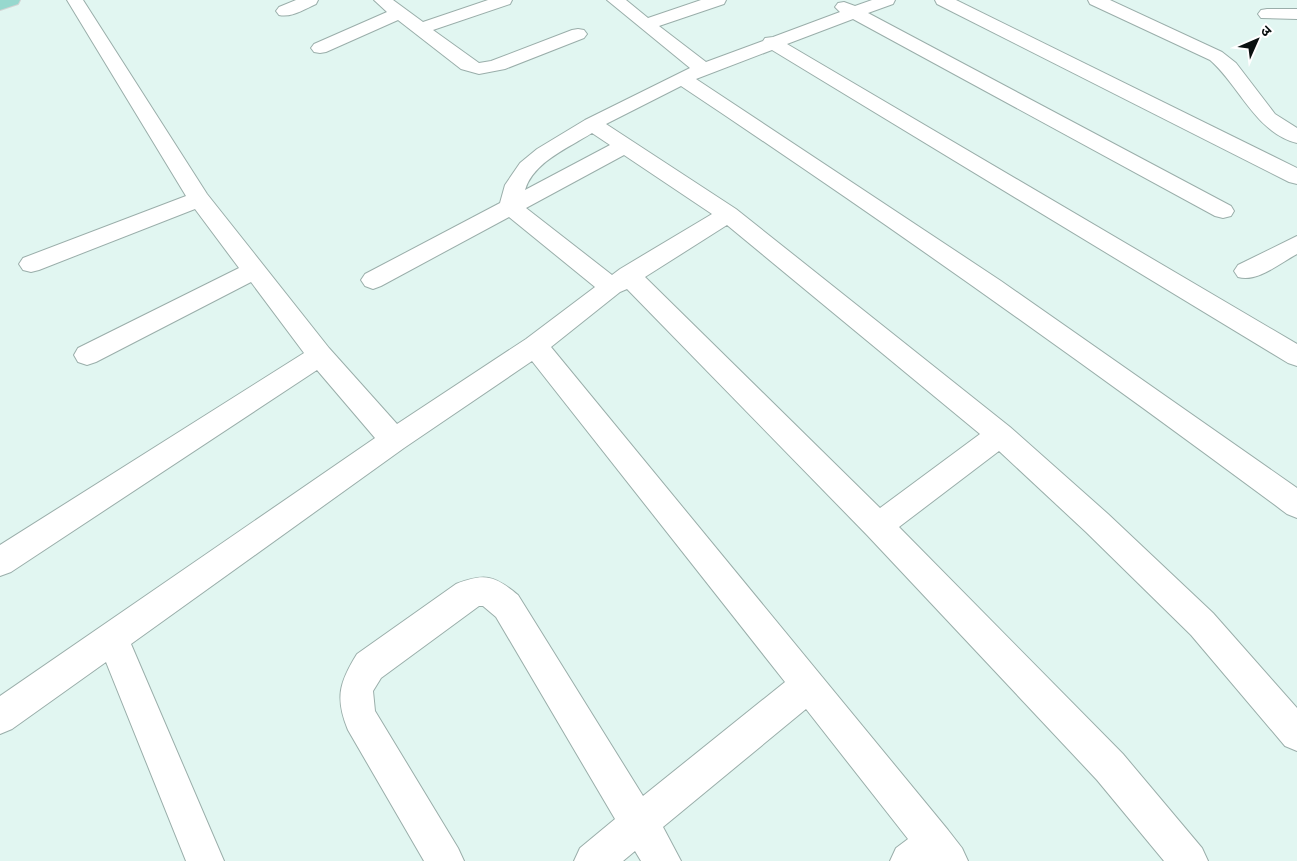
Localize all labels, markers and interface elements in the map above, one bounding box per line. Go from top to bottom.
north arrow [1232,15,1282,65]
text: उ [1257,22,1275,41]

